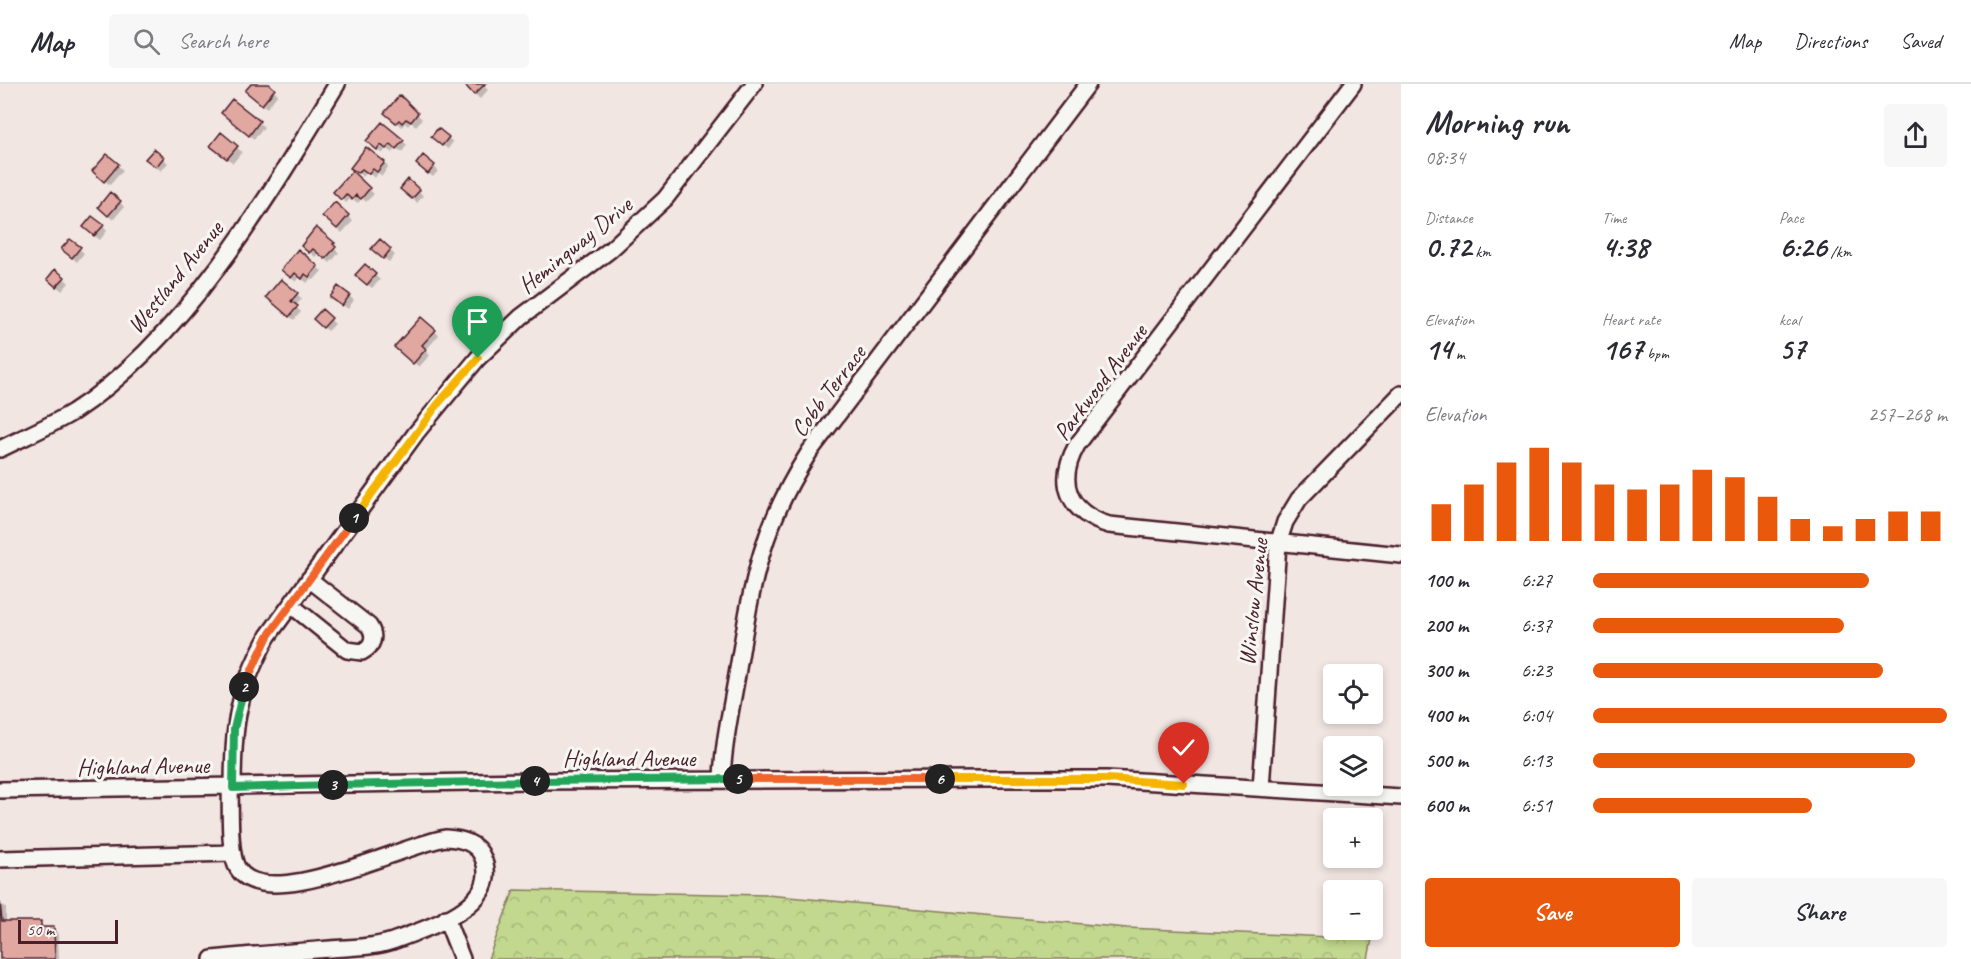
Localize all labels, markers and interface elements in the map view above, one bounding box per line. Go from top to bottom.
search box [109,14,529,68]
text: Map [30,24,73,59]
icon: search [130,25,163,58]
text: Search here [178,27,268,55]
text: Map [1729,28,1761,54]
text: Directions [1794,28,1867,54]
text: Saved [1900,28,1941,54]
text: Morning run [1425,101,1569,143]
button: share [1884,104,1947,167]
text: 08:34 [1425,145,1465,170]
street label: Hemingway Drive [512,189,640,300]
text: Distance [1425,208,1473,228]
text: Time [1602,208,1626,228]
text: Pace [1779,208,1804,228]
street label: Westland Avenue [120,213,231,339]
text: 0.72 [1425,228,1471,266]
text: 4:38 [1602,228,1648,266]
text: 6:26 [1779,228,1827,266]
text: km [1471,242,1491,262]
text: /km [1827,242,1852,262]
pin [452,296,503,358]
icon: arrive [461,305,494,338]
text: Elevation [1425,310,1474,330]
text: Heart rate [1602,310,1660,330]
text: kcal [1779,310,1800,330]
street label: Parkwood Avenue [1047,316,1155,446]
text: 14 [1425,330,1452,368]
text: 167 [1602,330,1643,368]
text: 57 [1779,330,1805,368]
street label: Cobb Terrace [784,337,874,443]
text: m [1452,344,1465,364]
text: bpm [1643,344,1669,364]
text: Elevation [1425,402,1487,427]
text: 257–268 m [1868,402,1947,427]
pin: 1 [339,503,369,533]
text: 1 [350,508,358,528]
street label: Winslow Avenue [1231,535,1275,667]
text: 100 m [1425,568,1468,593]
text: 6:27 [1521,568,1552,593]
text: 200 m [1425,613,1468,638]
text: 6:37 [1521,613,1552,638]
text: 300 m [1425,658,1468,683]
text: 6:23 [1521,658,1552,683]
map controls [1323,664,1383,940]
button: locate [1323,664,1383,724]
pin: 2 [229,672,259,702]
text: 2 [240,677,248,697]
text: 400 m [1425,703,1468,728]
text: 6:04 [1521,703,1552,728]
pin [1158,722,1209,784]
icon: check [1167,731,1200,764]
button: layers [1323,736,1383,796]
street label: Highland Avenue [563,743,697,773]
text: 500 m [1425,748,1468,773]
text: 6:13 [1521,748,1552,773]
street label: Highland Avenue [77,750,212,782]
pin: 5 [723,764,753,794]
pin: 6 [925,764,955,794]
pin: 4 [520,766,550,796]
text: 5 [735,769,741,789]
text: 6 [936,769,944,789]
pin: 3 [318,770,348,800]
text: 4 [531,771,539,791]
text: 3 [329,775,337,795]
text: 600 m [1425,793,1469,818]
text: 6:51 [1521,793,1552,818]
button: + [1323,808,1383,868]
button: Save [1425,878,1680,947]
button: Share [1692,878,1947,947]
button: − [1323,880,1383,940]
scale bar [18,917,118,944]
text: 50 m [27,920,54,940]

